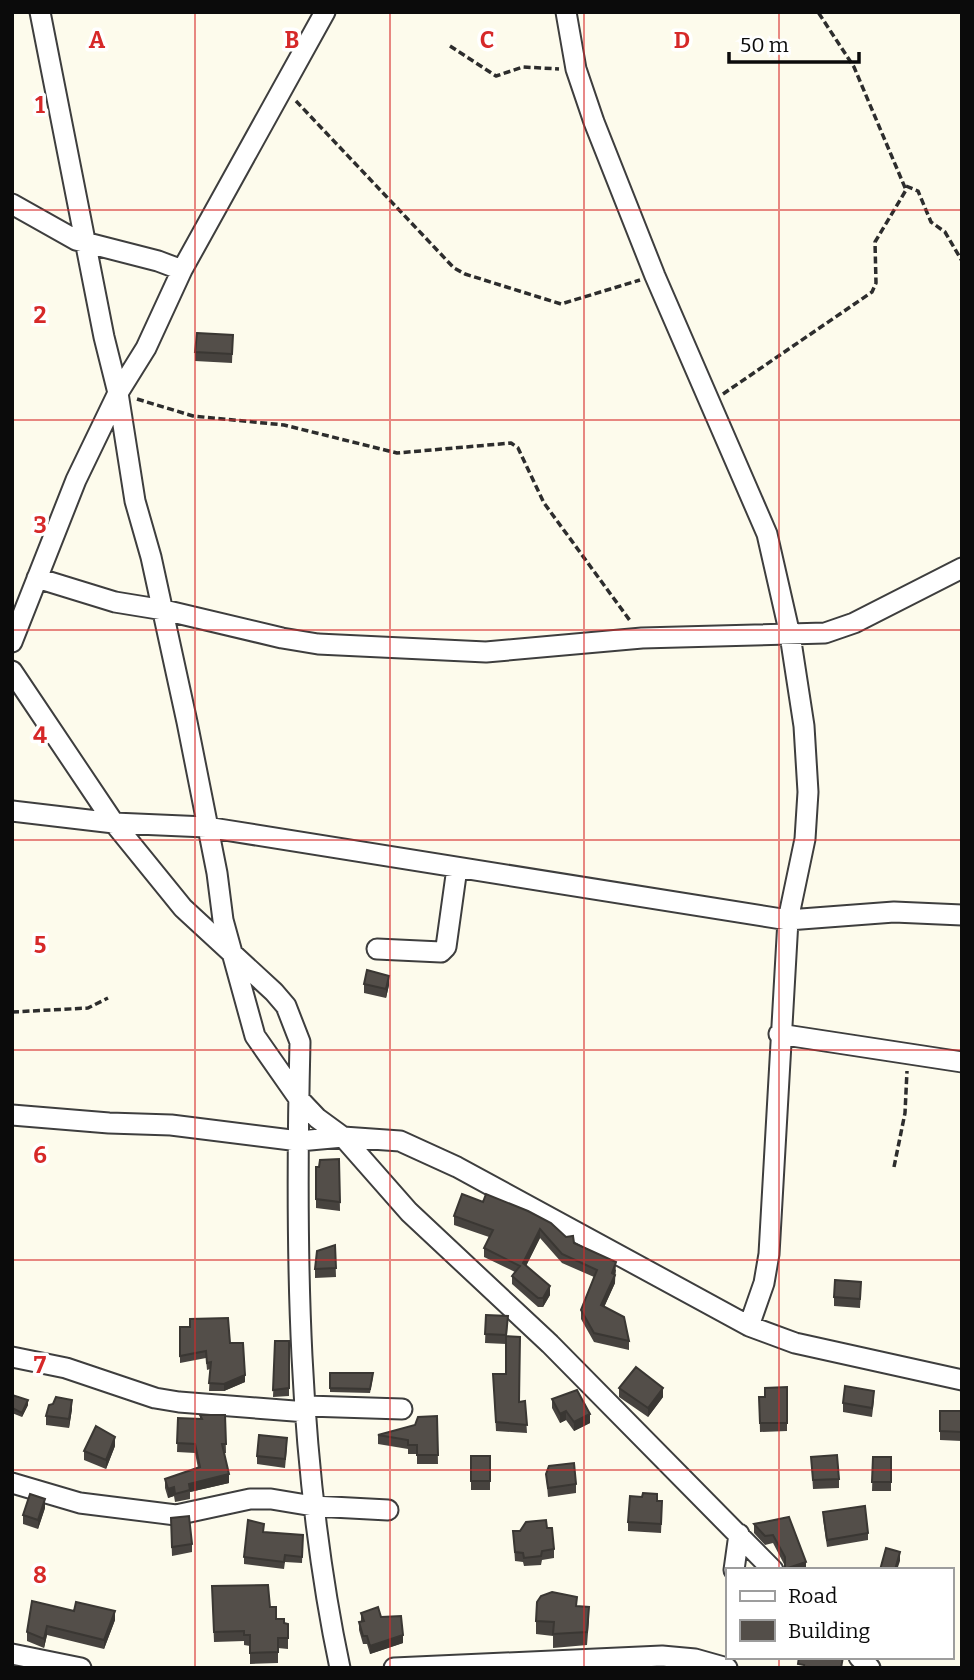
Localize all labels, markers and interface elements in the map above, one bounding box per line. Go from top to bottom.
scale bar [729,21,858,65]
text: A [89,26,106,54]
text: B [285,26,299,54]
text: C [480,26,494,54]
text: D [674,26,690,54]
text: 50 m [740,32,789,58]
text: 1 [35,91,45,119]
text: 2 [34,301,47,329]
text: 3 [33,511,47,539]
text: 4 [33,721,47,749]
text: 5 [34,931,46,959]
text: 6 [33,1141,47,1169]
text: 7 [34,1351,47,1379]
text: 8 [33,1561,47,1589]
legend [726,1568,953,1659]
text: Road [788,1583,837,1609]
text: Building [788,1618,871,1644]

